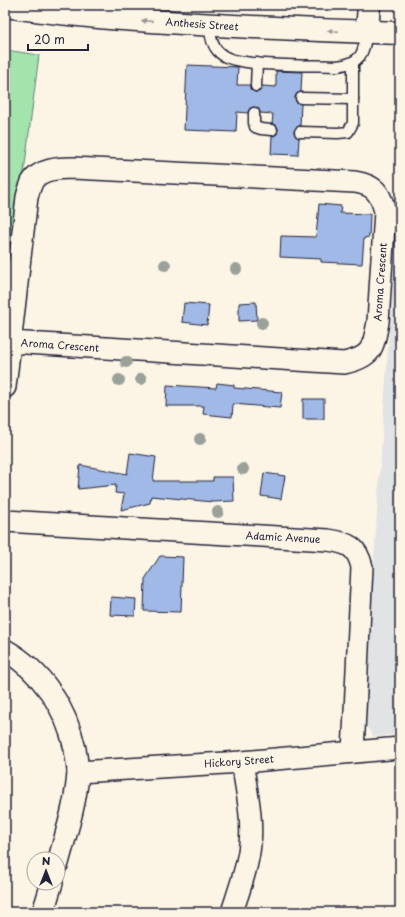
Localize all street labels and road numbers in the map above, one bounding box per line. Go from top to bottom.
street label: Anthesis Street [165,13,239,34]
street label: Aroma Crescent [369,242,390,322]
street label: Aroma Crescent [20,334,100,355]
street label: Adamic Avenue [245,527,321,546]
street label: Hickory Street [204,751,274,770]

